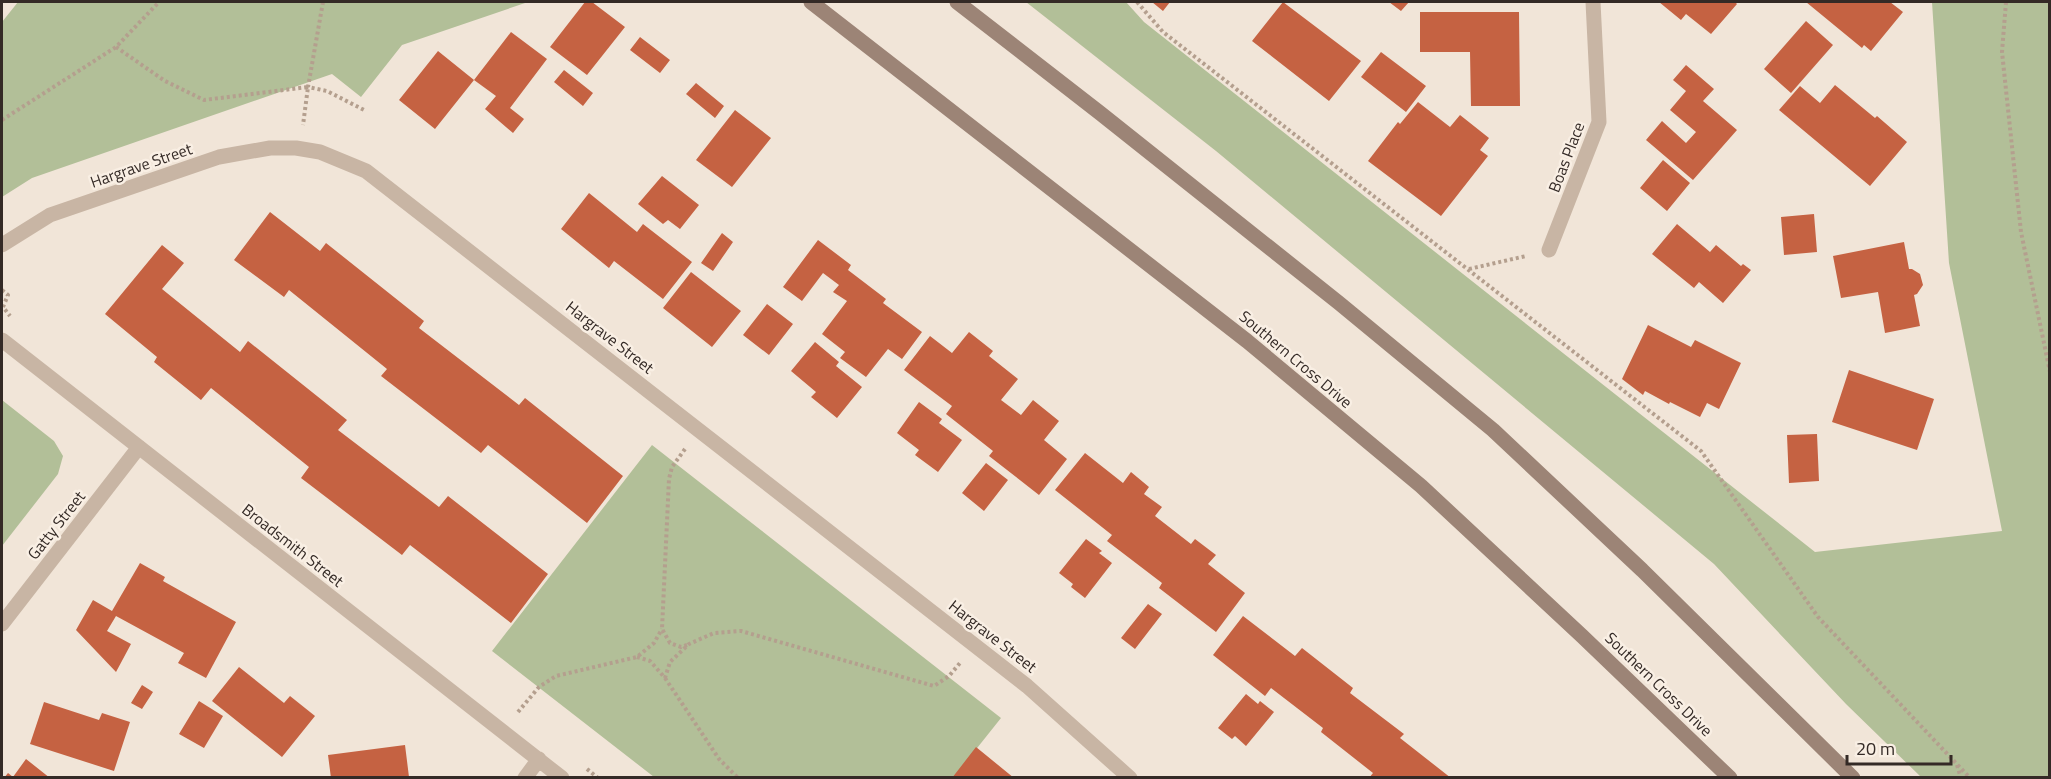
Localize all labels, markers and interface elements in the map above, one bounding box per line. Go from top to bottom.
street label: Boas Place [1542,118,1590,196]
street label: Hargrave Street [87,136,196,194]
street label: Hargrave Street [561,295,660,379]
street label: Southern Cross Drive [1234,304,1358,414]
street label: Gatty Street [21,485,91,565]
street label: Broadsmith Street [237,498,349,593]
street label: Hargrave Street [944,594,1043,678]
street label: Southern Cross Drive [1600,626,1718,742]
scale bar [1847,728,1950,766]
text: 20 m [1856,735,1895,762]

